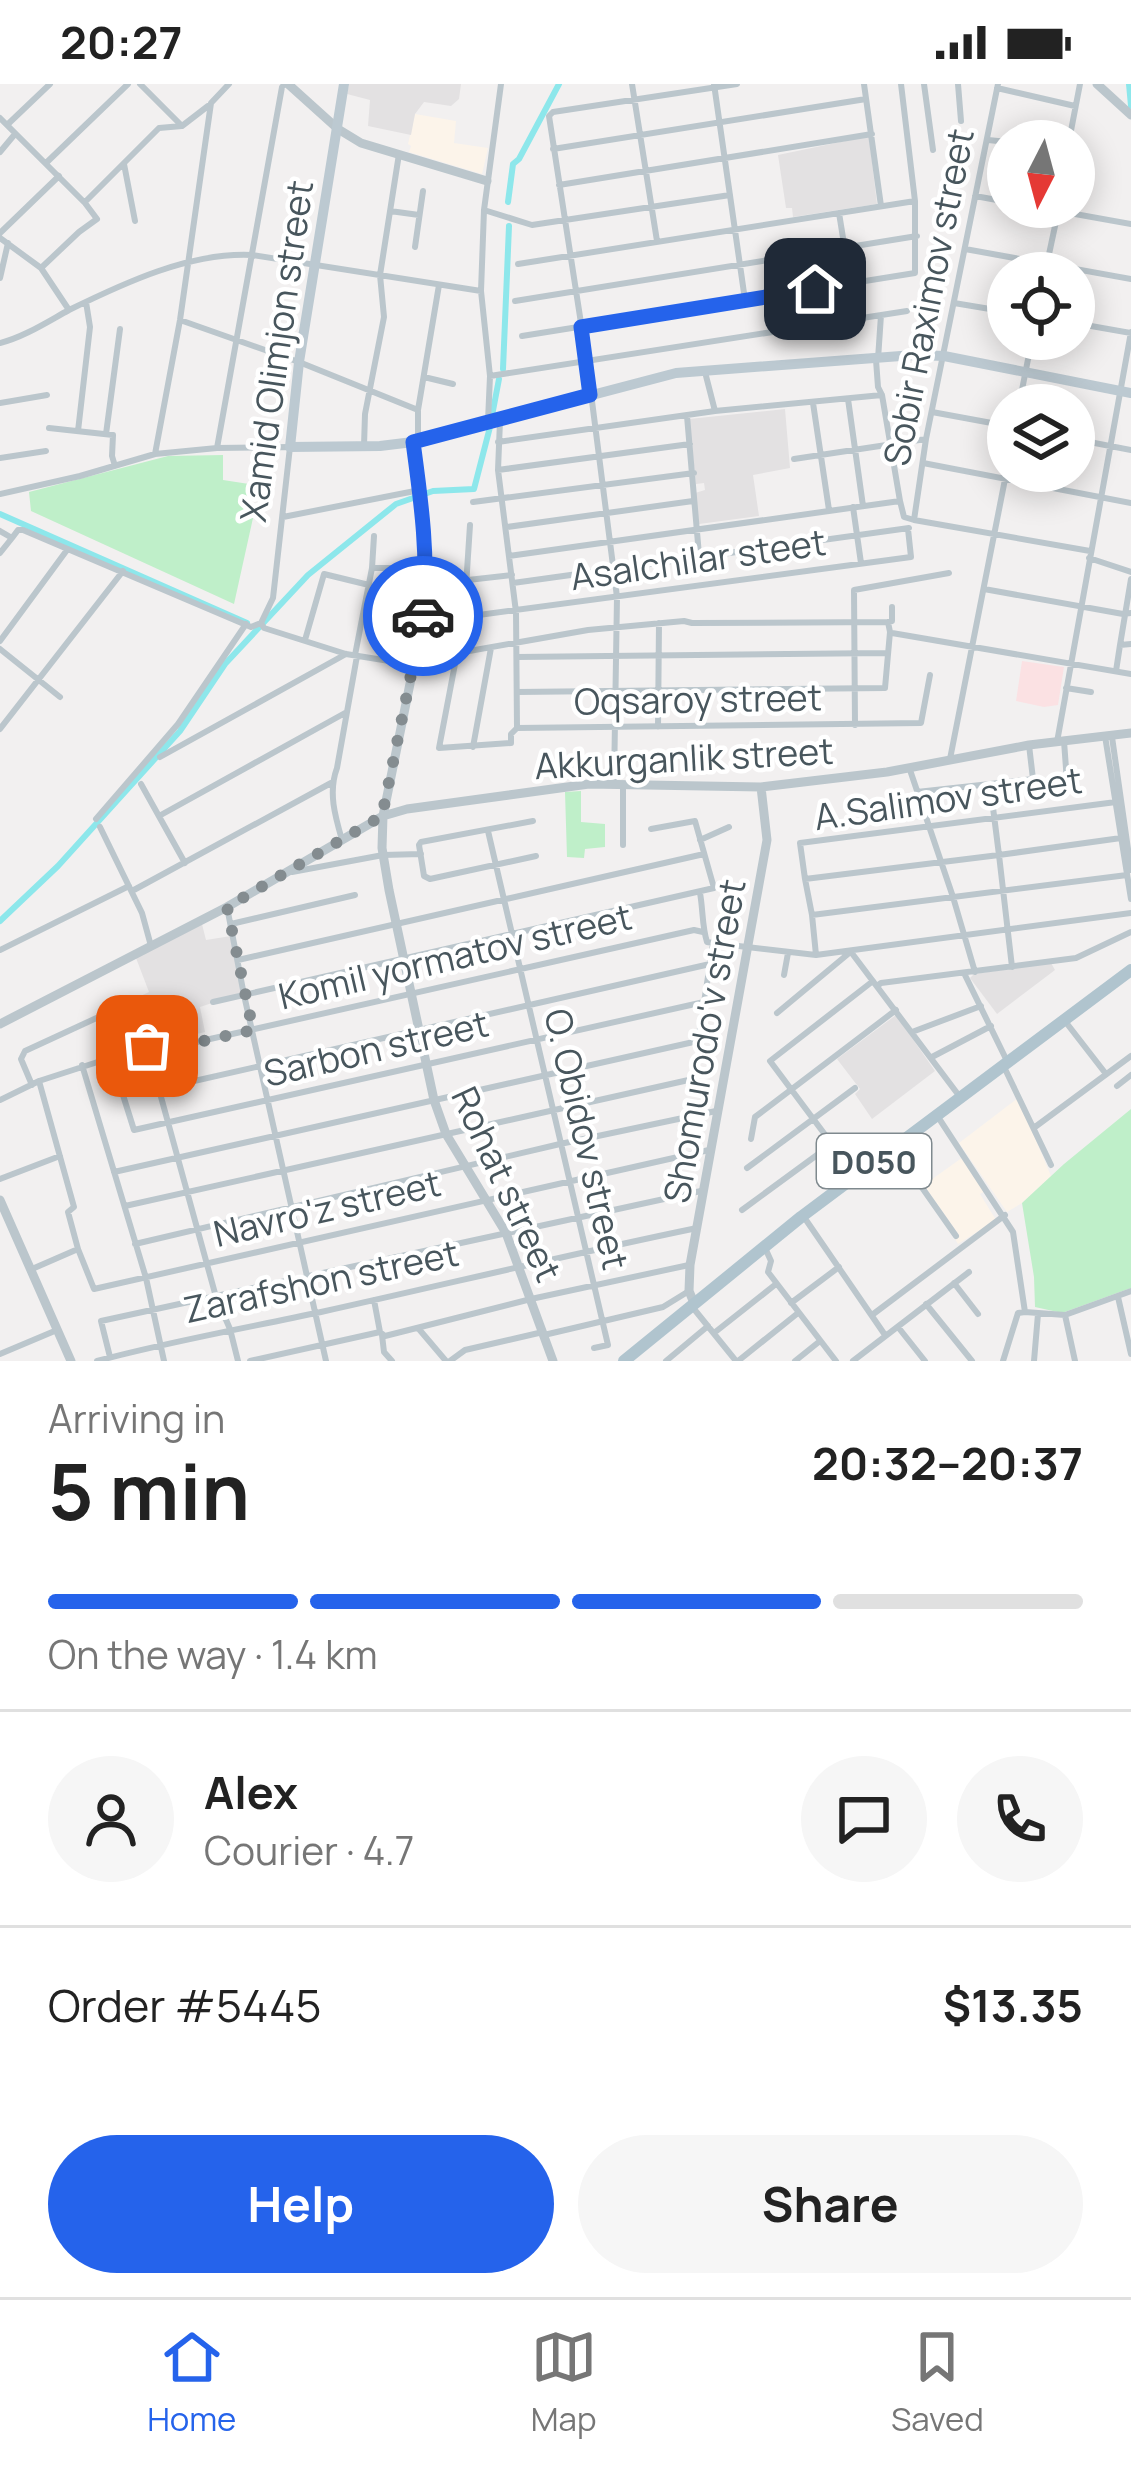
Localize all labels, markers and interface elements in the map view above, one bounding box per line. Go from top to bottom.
text: 20:27 [60,11,183,73]
north arrow [987,120,1095,228]
map controls [987,120,1095,492]
street label: Sobir Raximov street [871,124,985,470]
street label: Xamid Olimjon street [228,177,324,525]
pin [764,238,866,340]
button: locate [987,252,1095,360]
icon: home [782,256,848,322]
button: layers [987,384,1095,492]
street label: Asalchilar steet [567,517,829,601]
courier [363,556,483,676]
icon: car [390,583,456,649]
street label: Oqsaroy street [574,672,822,726]
street label: Akkurganlik street [533,726,835,790]
street label: A.Salimov street [811,755,1085,841]
street label: Shomurodo'v street [651,875,757,1207]
street label: Komil yormatov street [274,892,636,1020]
pin [96,995,198,1097]
street label: Sarbon street [259,998,493,1098]
street label: O. Obidov street [533,1004,641,1274]
icon: bag [114,1013,180,1079]
street label: Rohat street [441,1079,573,1289]
road number: D050 [817,1134,931,1188]
street label: Navro'z street [209,1158,445,1258]
street label: Zarafshon street [179,1228,463,1334]
text: Arriving in [48,1391,225,1445]
text: 20:32–20:37 [812,1432,1083,1494]
text: 5 min [48,1437,250,1543]
text: On the way · 1.4 km [48,1627,378,1681]
button: person [48,1756,174,1882]
button: chat [801,1756,927,1882]
button: phone [957,1756,1083,1882]
text: Alex [204,1761,298,1823]
text: Courier · 4.7 [204,1823,414,1877]
text: Order #5445 [48,1974,321,2036]
text: $13.35 [943,1974,1083,2036]
button: Help [48,2135,554,2273]
button: Share [578,2135,1083,2273]
tab: Home [147,2324,236,2441]
tab: Map [531,2324,597,2441]
tab: Saved [891,2324,984,2441]

